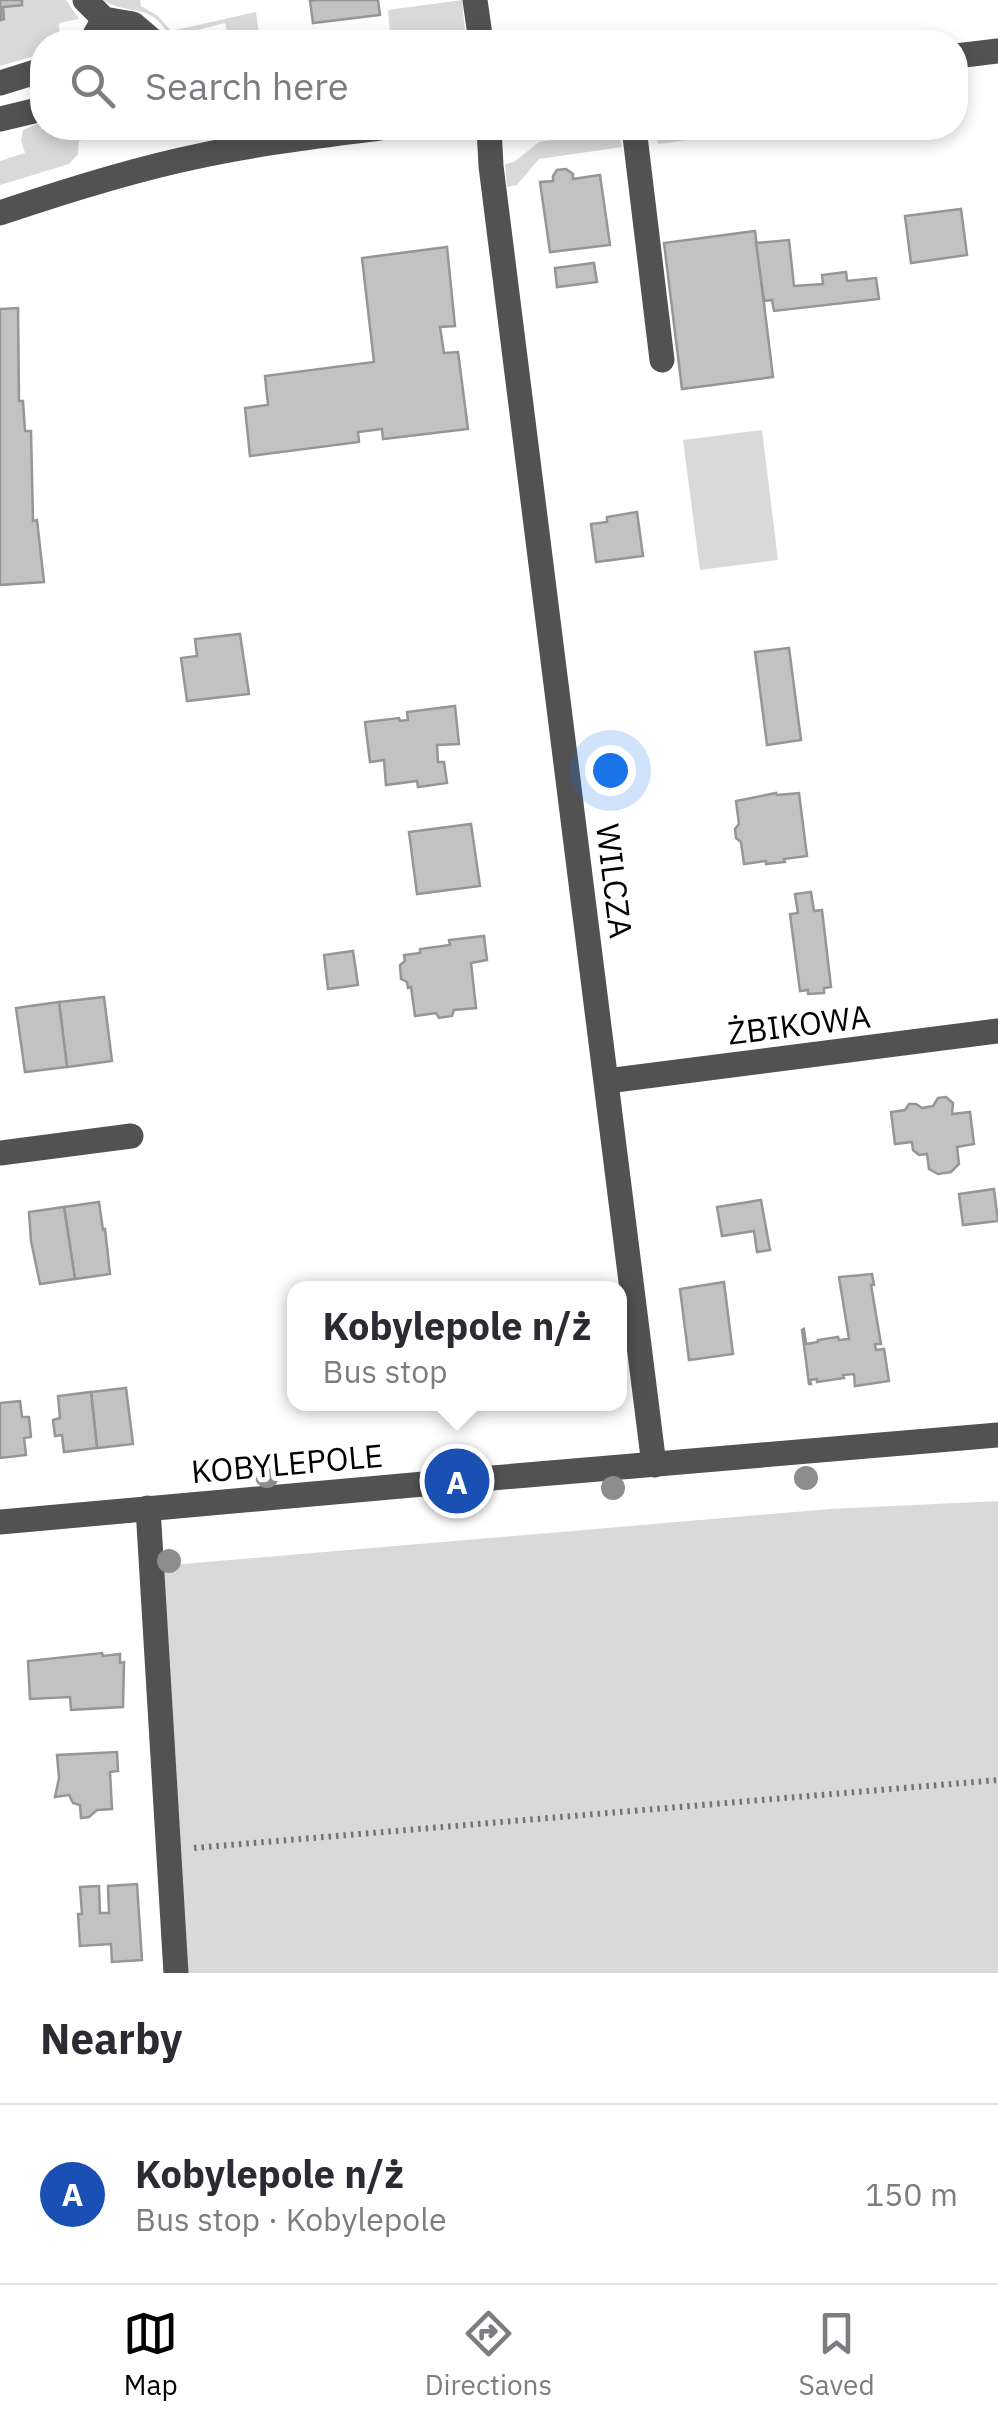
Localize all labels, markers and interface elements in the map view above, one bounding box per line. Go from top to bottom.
search box [30,30,968,140]
icon: search [65,58,120,113]
text: Search here [145,61,349,110]
your location [585,745,636,796]
street label: WILCZA [587,821,643,941]
street label: ŻBIKOWA [725,994,873,1054]
popup [287,1281,627,1411]
text: Kobylepole n/ż [322,1301,592,1350]
text: Bus stop [322,1350,448,1392]
street label: KOBYLEPOLE [189,1434,385,1492]
pin: A [424,1444,490,1518]
text: Nearby [40,2011,182,2066]
text: Kobylepole n/ż [135,2149,404,2198]
text: A [62,2173,83,2215]
text: 150 m [865,2173,958,2215]
text: Bus stop · Kobylepole [135,2198,447,2240]
tab: Map [123,2306,178,2403]
tab: Directions [425,2306,552,2403]
tab: Saved [799,2306,875,2403]

